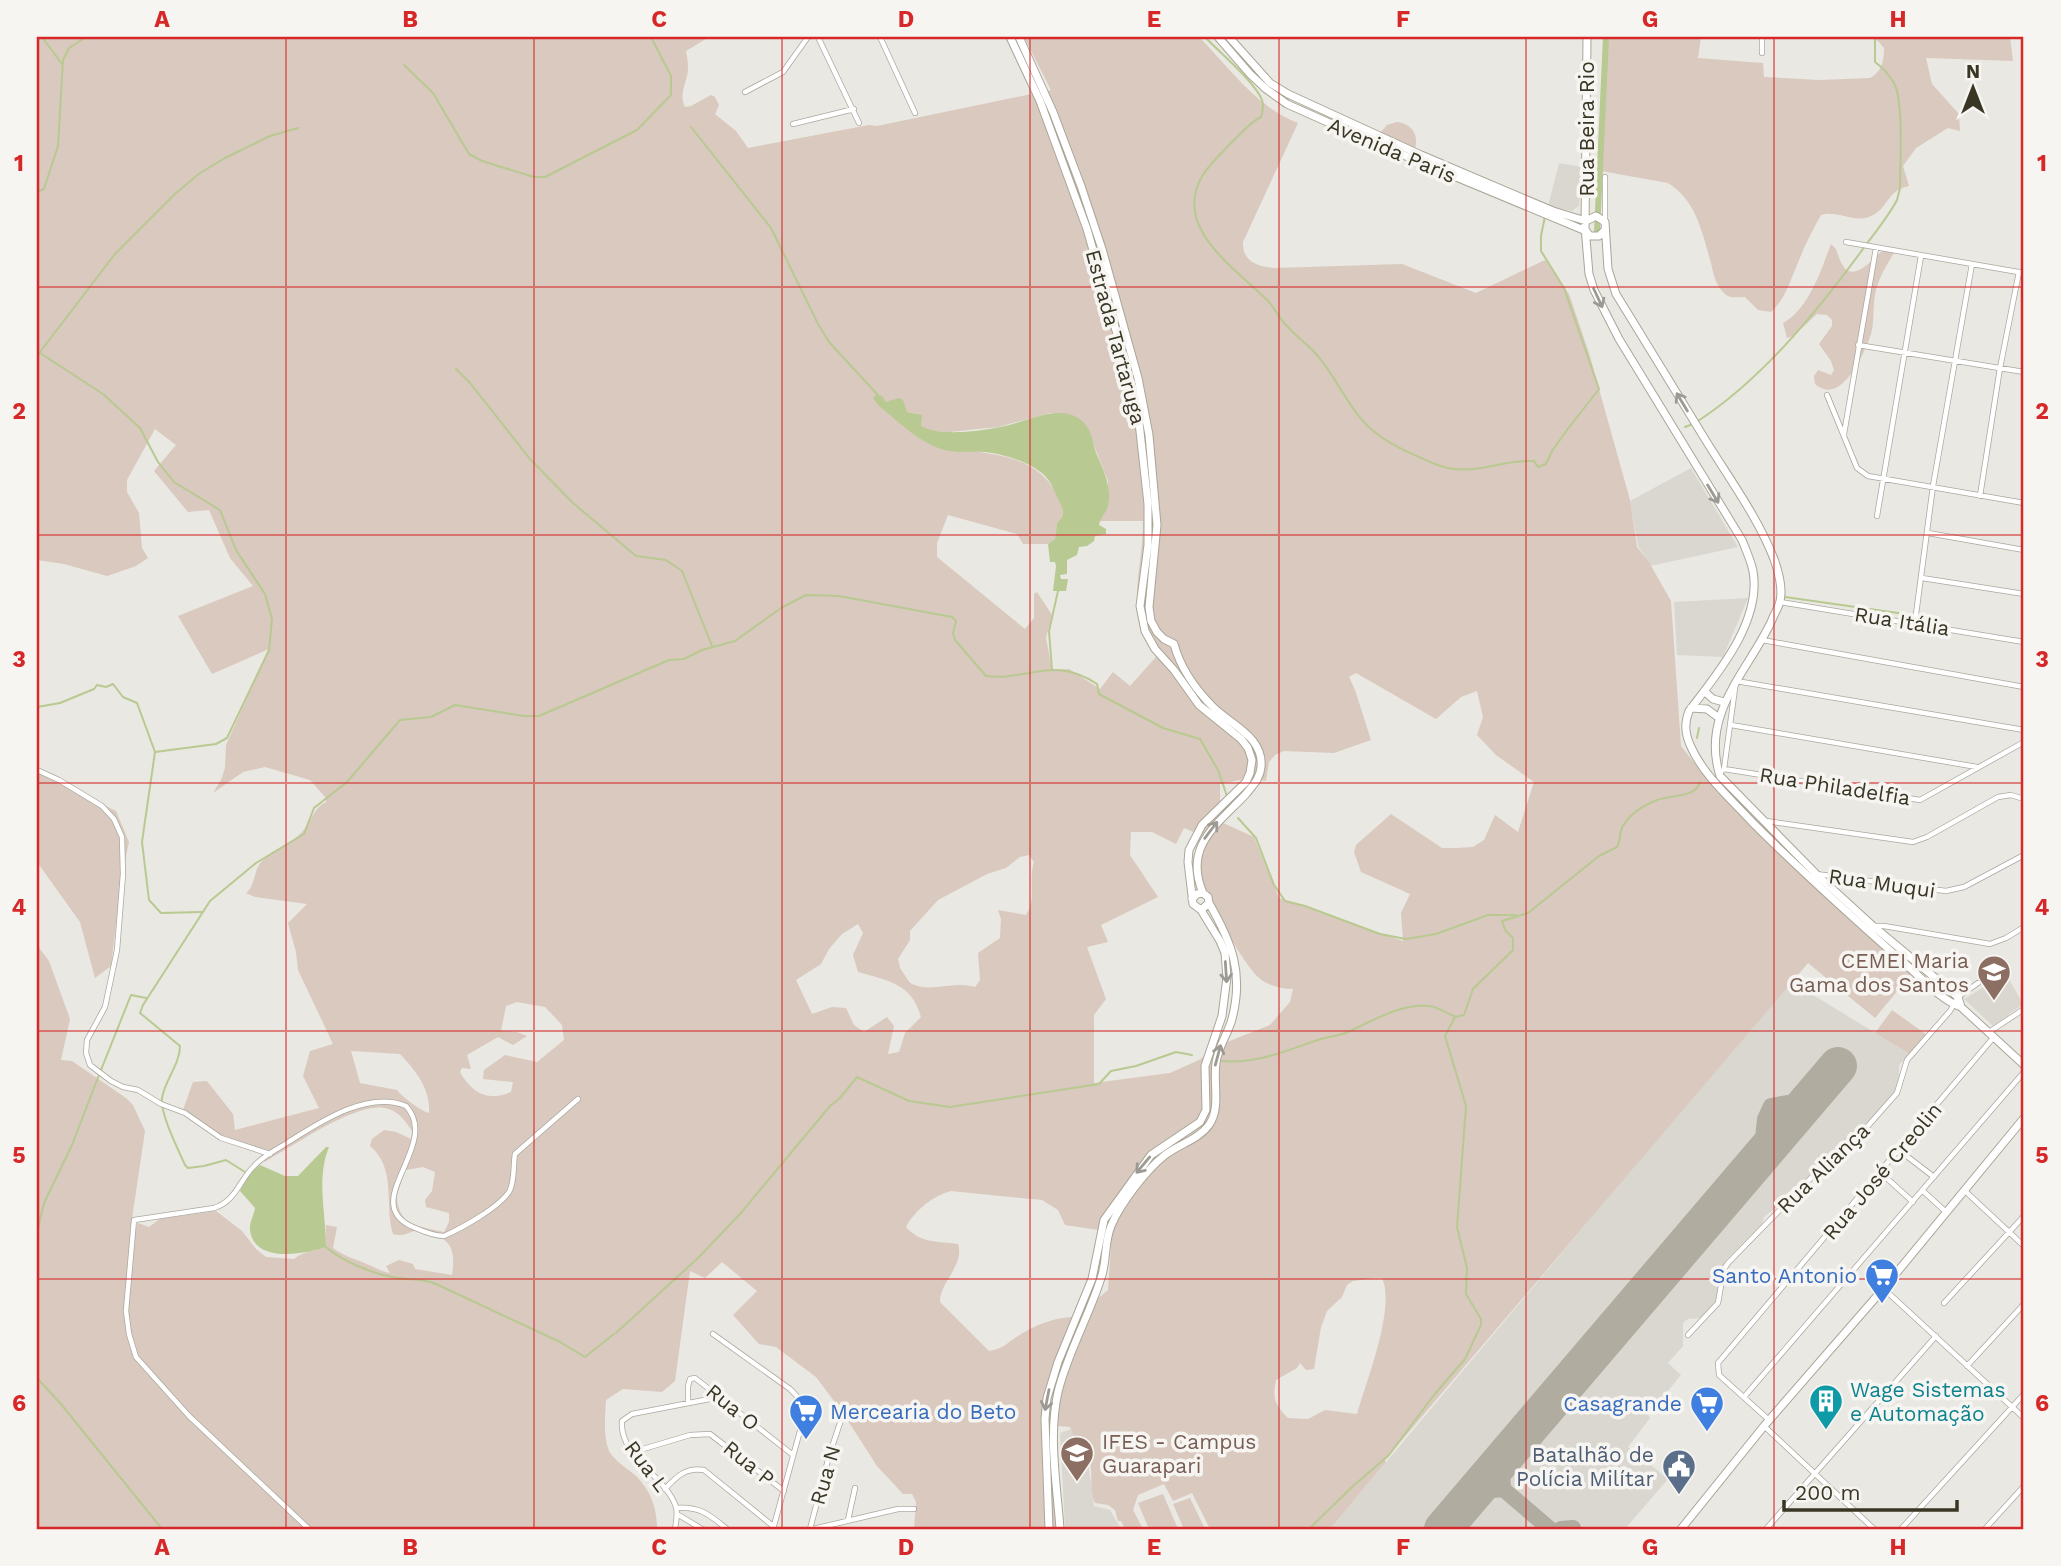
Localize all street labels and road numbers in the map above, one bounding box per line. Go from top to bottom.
street label: Rua Beira Rio [1574,61,1599,197]
street label: Avenida Paris [1324,112,1460,188]
street label: Estrada Tartaruga [1081,247,1151,427]
street label: Rua Itália [1853,601,1951,641]
street label: Rua Philadelfia [1758,762,1912,810]
street label: Rua Muqui [1827,863,1937,903]
street label: Rua José Creolin [1817,1097,1947,1245]
street label: Rua Aliança [1772,1118,1874,1218]
street label: Rua O [701,1378,765,1436]
street label: Rua L [620,1435,674,1497]
street label: Rua P [719,1435,779,1491]
street label: Rua N [805,1442,845,1508]

